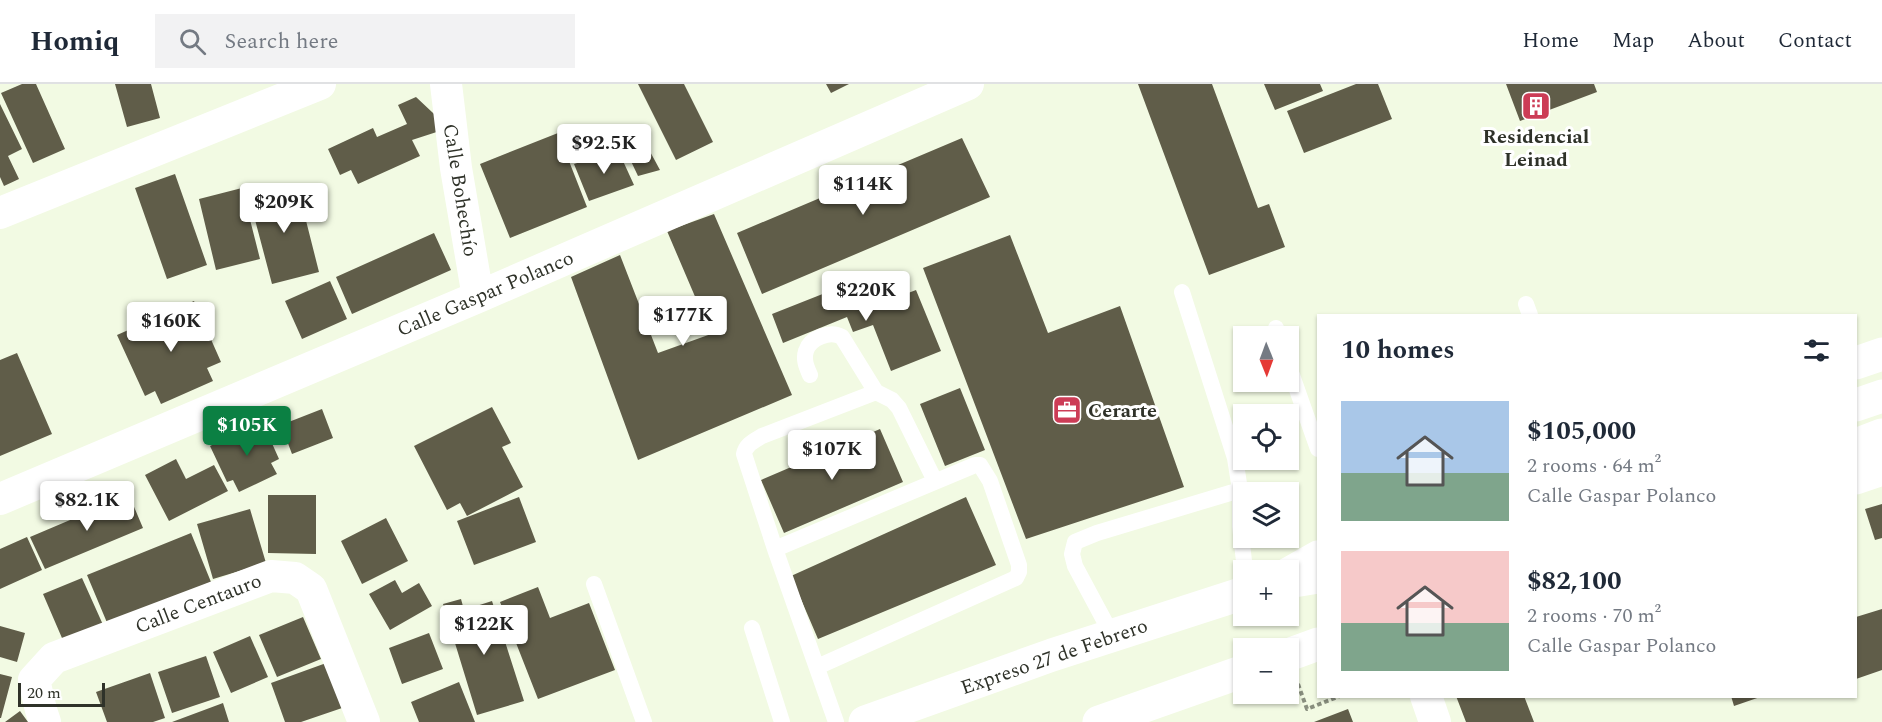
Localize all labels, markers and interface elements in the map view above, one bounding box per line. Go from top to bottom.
search box [155,14,575,68]
text: Homiq [30,20,119,63]
icon: search [176,25,209,58]
text: Search here [224,25,339,58]
text: Home [1522,25,1579,57]
text: Map [1612,25,1654,57]
text: About [1687,25,1745,57]
text: Contact [1778,25,1852,57]
building icon: Residencial Leinad [1520,90,1552,122]
street label: Calle Bohechío [435,121,485,259]
place label: Residencial Leinad [1483,122,1589,175]
pin: $92.5K [555,124,653,175]
text: $92.5K [571,128,637,158]
pin: $114K [821,165,905,216]
text: $114K [833,169,893,199]
pin: $209K [242,183,326,234]
text: $209K [254,187,314,217]
street label: Calle Gaspar Polanco [392,243,578,345]
pin: $220K [824,271,908,322]
text: $220K [836,275,896,305]
pin: $177K [641,296,725,347]
text: $177K [653,300,713,330]
pin: $160K [129,302,213,353]
text: $160K [141,306,201,336]
north arrow [1233,326,1299,392]
map controls [1233,326,1299,704]
text: 10 homes [1341,330,1455,370]
icon: filters [1800,334,1833,367]
office icon: Cerarte [1051,394,1083,426]
place label: Cerarte [1088,396,1157,426]
button: locate [1233,404,1299,470]
pin: $105K [205,406,289,457]
text: $105K [217,410,277,440]
text: $105,000 [1527,411,1636,451]
icon: home [1389,425,1461,497]
pin: $107K [790,430,874,481]
text: $107K [802,434,862,464]
text: 2 rooms · 64 m² [1527,451,1661,481]
pin: $82.1K [38,481,136,532]
text: Calle Gaspar Polanco [1527,481,1716,511]
button: layers [1233,482,1299,548]
text: $82.1K [54,485,120,515]
button: + [1233,560,1299,626]
text: $82,100 [1527,561,1621,601]
street label: Calle Centauro [131,566,266,642]
icon: home [1389,575,1461,647]
text: 2 rooms · 70 m² [1527,601,1661,631]
pin: $122K [442,605,526,656]
text: $122K [454,609,514,639]
street label: Expreso 27 de Febrero [957,611,1152,703]
text: Calle Gaspar Polanco [1527,631,1716,661]
button: − [1233,638,1299,704]
scale bar [18,680,105,708]
text: 20 m [27,681,61,705]

